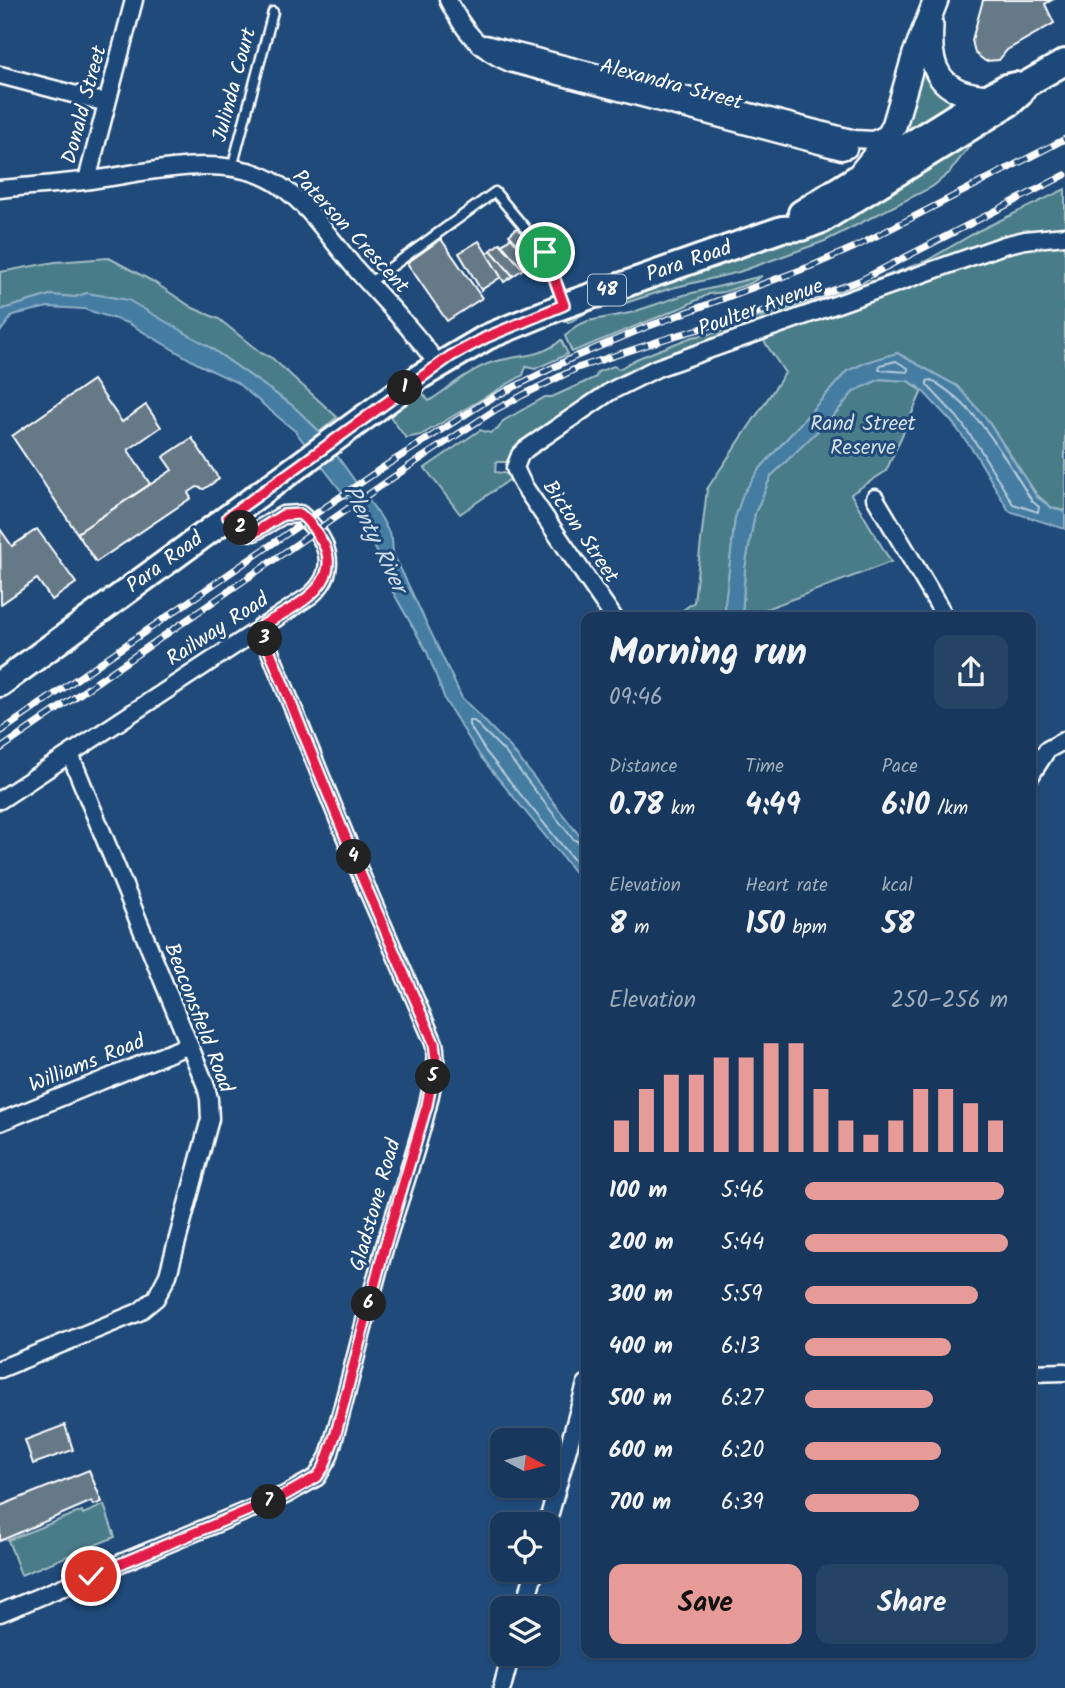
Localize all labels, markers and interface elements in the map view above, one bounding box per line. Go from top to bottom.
street label: Julinda Court [204,23,266,146]
street label: Donald Street [53,41,117,168]
street label: Alexandra Street [596,50,747,120]
street label: Paterson Crescent [283,162,417,302]
pin [515,222,575,282]
street label: Para Road [642,232,737,292]
icon: arrive [526,233,564,271]
street label: Poulter Avenue [694,270,829,346]
road number: 48 [588,274,626,306]
pin: 1 [388,370,422,406]
text: 1 [402,372,407,402]
park label: Rand Street Reserve [810,408,917,465]
street label: Bicton Street [533,474,627,591]
water label: Plenty River [332,479,418,603]
pin: 2 [224,510,258,546]
text: 2 [235,512,246,542]
street label: Para Road [119,523,211,602]
street label: Railway Road [160,584,276,676]
pin: 3 [247,622,282,656]
text: 3 [259,623,270,653]
text: Morning run [609,624,807,684]
button: share [934,635,1008,709]
text: 09:46 [609,680,663,716]
text: Distance [609,752,677,782]
text: Time [745,752,784,782]
text: Pace [882,752,918,782]
text: 0.78 [609,782,663,830]
text: 4:49 [745,782,801,830]
text: 6:10 [882,782,930,830]
text: km [663,794,695,824]
text: /km [930,794,968,824]
pin: 4 [336,840,372,874]
text: 4 [348,841,359,871]
text: Elevation [609,871,681,901]
text: Heart rate [745,871,828,901]
text: kcal [882,871,913,901]
text: 8 [609,901,627,949]
text: 150 [745,901,785,949]
text: 58 [882,901,915,949]
text: m [627,913,649,943]
text: bpm [785,913,827,943]
street label: Beaconsfield Road [154,938,242,1098]
text: Elevation [609,983,696,1019]
text: 250–256 m [891,983,1008,1019]
street label: Williams Road [24,1026,151,1102]
pin: 5 [416,1060,450,1094]
text: 5 [428,1061,437,1091]
street label: Gladstone Road [341,1135,411,1275]
text: 100 m [609,1173,667,1209]
text: 5:46 [721,1173,764,1209]
text: 200 m [609,1225,674,1261]
text: 5:44 [721,1225,764,1261]
text: 300 m [609,1277,673,1313]
text: 5:59 [721,1277,763,1313]
pin: 6 [352,1286,386,1322]
text: 6 [363,1288,374,1318]
text: 400 m [609,1329,673,1365]
text: 6:13 [721,1329,760,1365]
text: 500 m [609,1381,672,1417]
text: 6:27 [721,1381,763,1417]
north arrow [490,1428,560,1498]
map controls [490,1428,560,1666]
text: 600 m [609,1433,673,1469]
text: 6:20 [721,1433,764,1469]
pin: 7 [252,1484,286,1520]
text: 700 m [609,1485,671,1521]
text: 6:39 [721,1485,764,1521]
text: 7 [264,1486,273,1516]
button: locate [490,1512,560,1582]
pin [61,1546,121,1606]
icon: check [72,1557,110,1595]
button: Save [609,1564,802,1644]
button: Share [816,1564,1008,1644]
button: layers [490,1596,560,1666]

